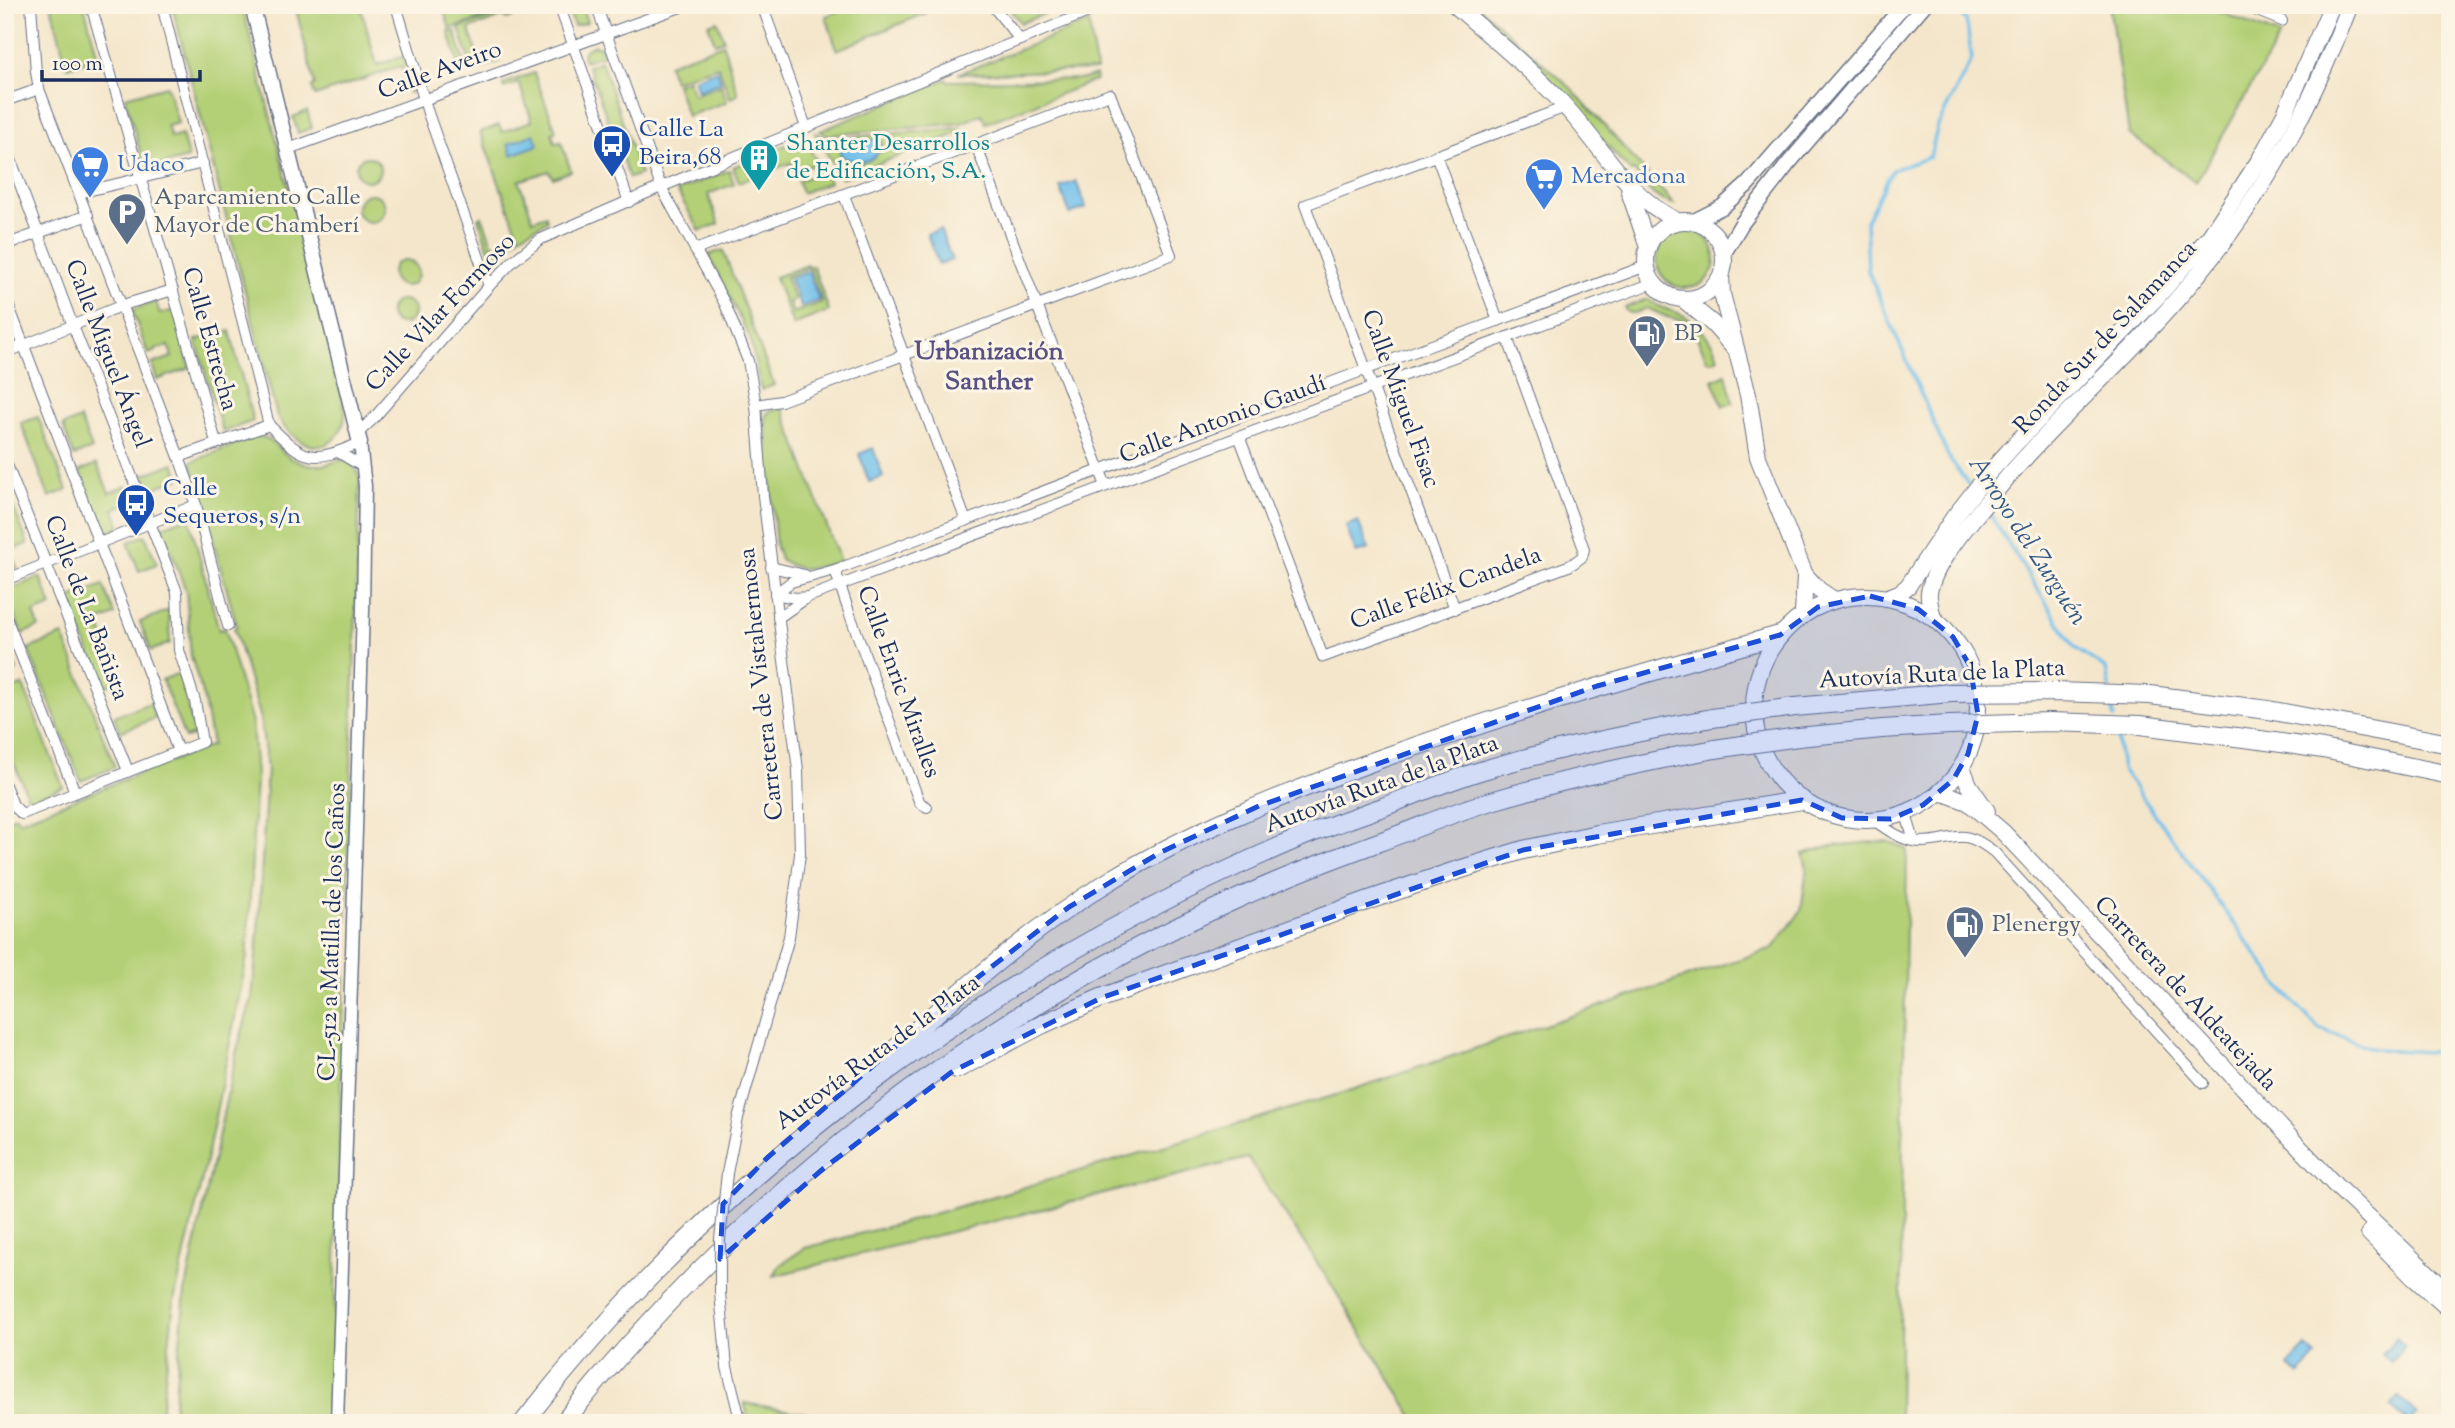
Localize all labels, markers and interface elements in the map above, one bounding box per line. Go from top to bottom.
street label: Calle Aveiro [373,33,507,109]
scale bar [42,38,200,82]
text: 100 m [52,50,103,80]
place label: Calle La Beira,68 [639,113,724,175]
bus stop icon: Calle La Beira,68 [591,123,633,178]
place label: Shanter Desarrollos de Edificación, S.A. [786,127,990,189]
building icon: Shanter Desarrollos de Edificación, S.A. [738,137,780,192]
supermarket icon: Udaco [69,144,111,199]
place label: Udaco [117,148,184,182]
supermarket icon: Mercadona [1523,156,1565,211]
place label: Mercadona [1571,160,1686,194]
place label: Aparcamiento Calle Mayor de Chamberí [154,181,361,243]
parking icon: Aparcamiento Calle Mayor de Chamberí [106,191,148,246]
street label: Calle Vilar Formoso [358,226,524,400]
street label: Ronda Sur de Salamanca [2007,233,2205,443]
street label: Calle Miguel Ángel [55,255,159,453]
street label: Calle Estrecha [172,263,246,415]
street label: Calle Miguel Fisac [1352,305,1448,493]
fuel station icon: BP [1626,313,1668,368]
place label: BP [1674,317,1703,351]
district label: Urbanización Santher [914,334,1064,401]
street label: Calle Antonio Gaudí [1115,367,1331,473]
water label: Arroyo del Zurguén [1958,449,2096,633]
place label: Calle Sequeros, s/n [163,472,301,534]
bus stop icon: Calle Sequeros, s/n [115,482,157,537]
street label: Calle de La Bañista [35,511,137,705]
street label: Calle Félix Candela [1346,539,1546,639]
street label: Carretera de Vistahermosa [731,546,793,822]
street label: Calle Enric Miralles [847,581,949,783]
street label: Autovía Ruta de la Plata [1818,652,2066,698]
street label: Autovía Ruta de la Plata [1260,727,1504,843]
street label: CL-512 a Matilla de los Caños [311,782,355,1082]
street label: Carretera de Aldeatejada [2085,889,2285,1099]
fuel station icon: Plenergy [1944,904,1986,959]
place label: Plenergy [1992,908,2081,942]
street label: Autovía Ruta de la Plata [768,967,988,1139]

